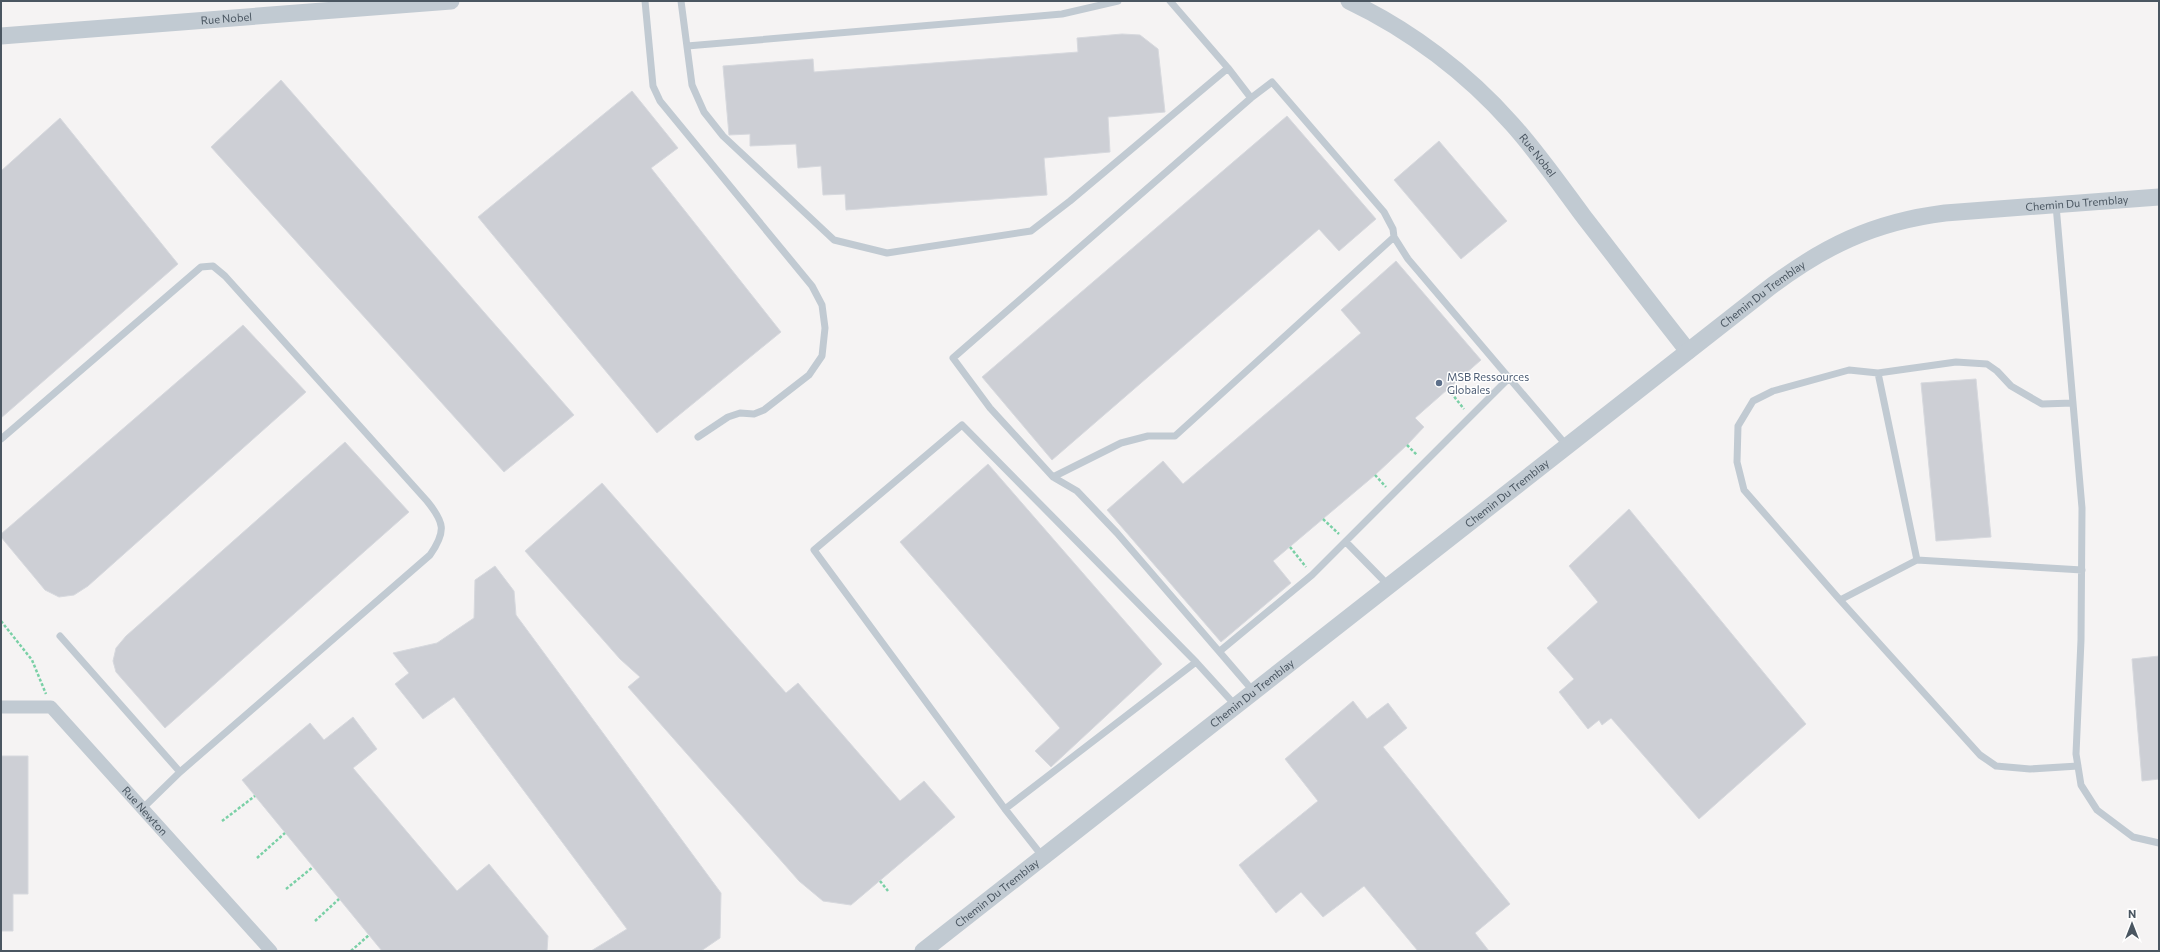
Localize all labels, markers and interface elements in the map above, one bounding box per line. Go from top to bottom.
street label: Rue Nobel [200,10,252,26]
street label: Rue Nobel [1517,131,1559,179]
street label: Chemin Du Tremblay [2025,192,2129,213]
street label: Chemin Du Tremblay [1717,257,1808,330]
place label: MSB Ressources Globales [1447,370,1529,396]
marker: MSB Ressources Globales [1434,378,1444,388]
street label: Chemin Du Tremblay [1462,456,1552,530]
street label: Chemin Du Tremblay [1207,656,1297,730]
street label: Rue Newton [120,783,171,838]
street label: Chemin Du Tremblay [952,855,1042,930]
north arrow [2112,904,2152,944]
text: N [2128,907,2136,920]

